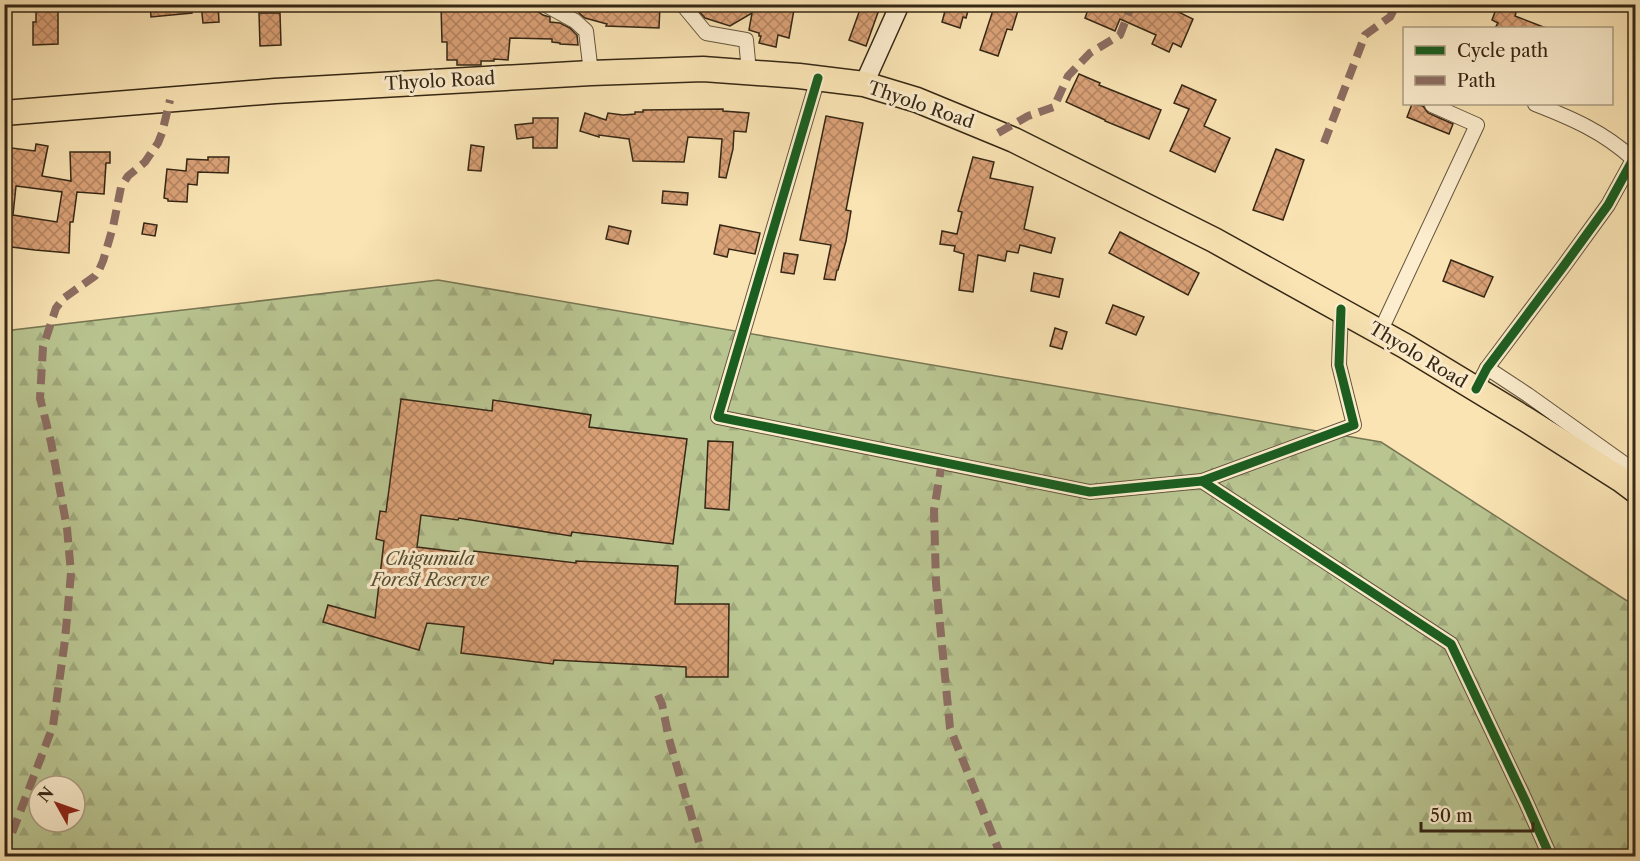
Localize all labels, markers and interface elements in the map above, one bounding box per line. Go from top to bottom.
legend [1403,27,1613,105]
text: Cycle path [1457,40,1548,62]
street label: Thyolo Road [384,67,496,95]
text: Path [1457,70,1496,92]
street label: Thyolo Road [865,77,977,133]
street label: Thyolo Road [1365,317,1471,393]
park label: Chigumula Forest Reserve [369,548,490,591]
north arrow [27,774,87,834]
text: N [33,783,58,806]
scale bar [1421,795,1534,833]
text: 50 m [1430,805,1473,827]

